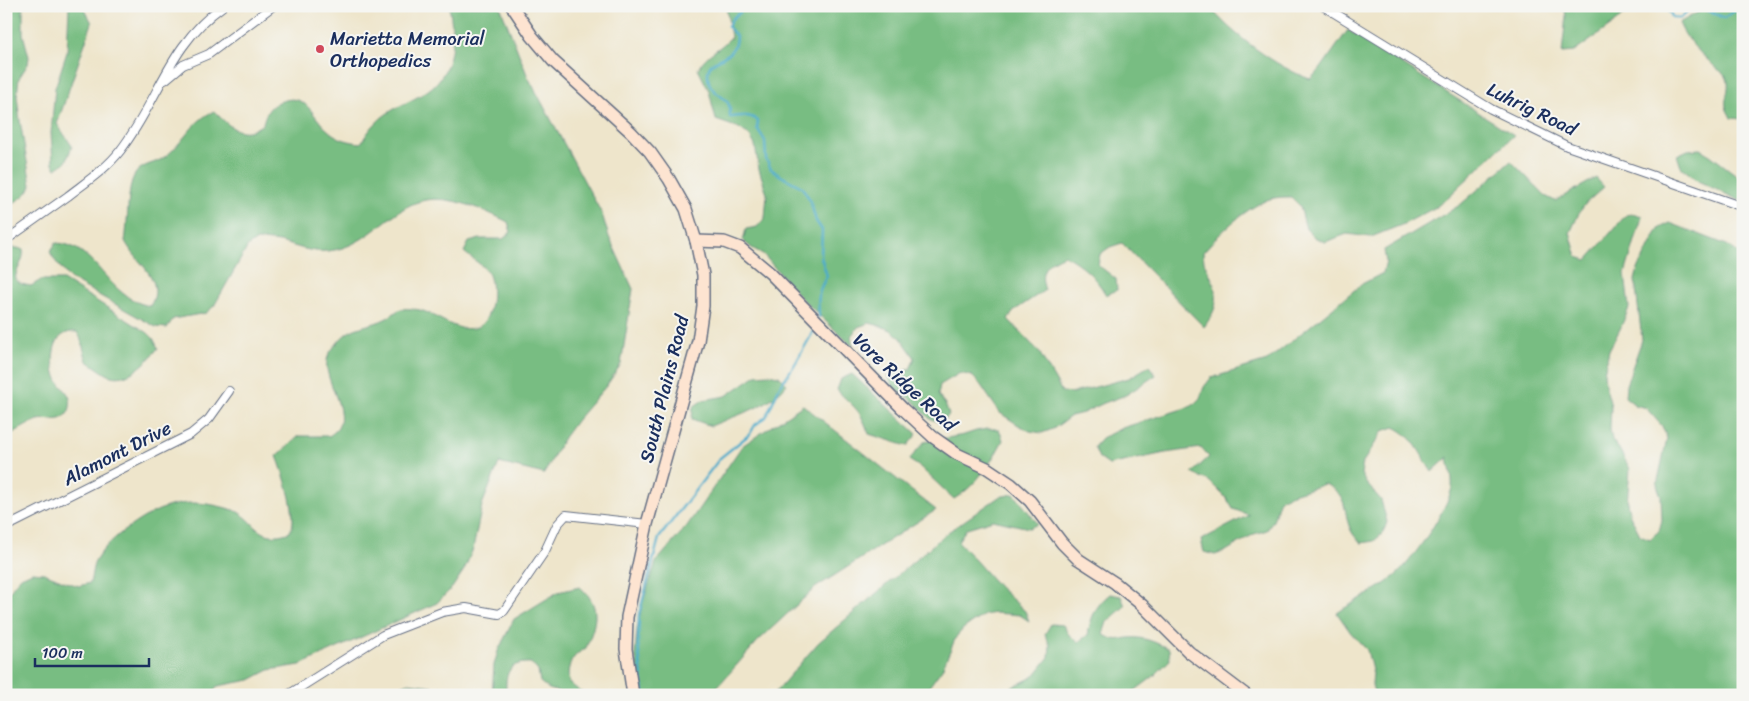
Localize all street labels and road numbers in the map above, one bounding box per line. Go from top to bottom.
street label: Luhrig Road [1481,73,1585,146]
street label: South Plains Road [630,310,699,466]
street label: Vore Ridge Road [845,324,967,441]
street label: Alamont Drive [56,411,177,495]

